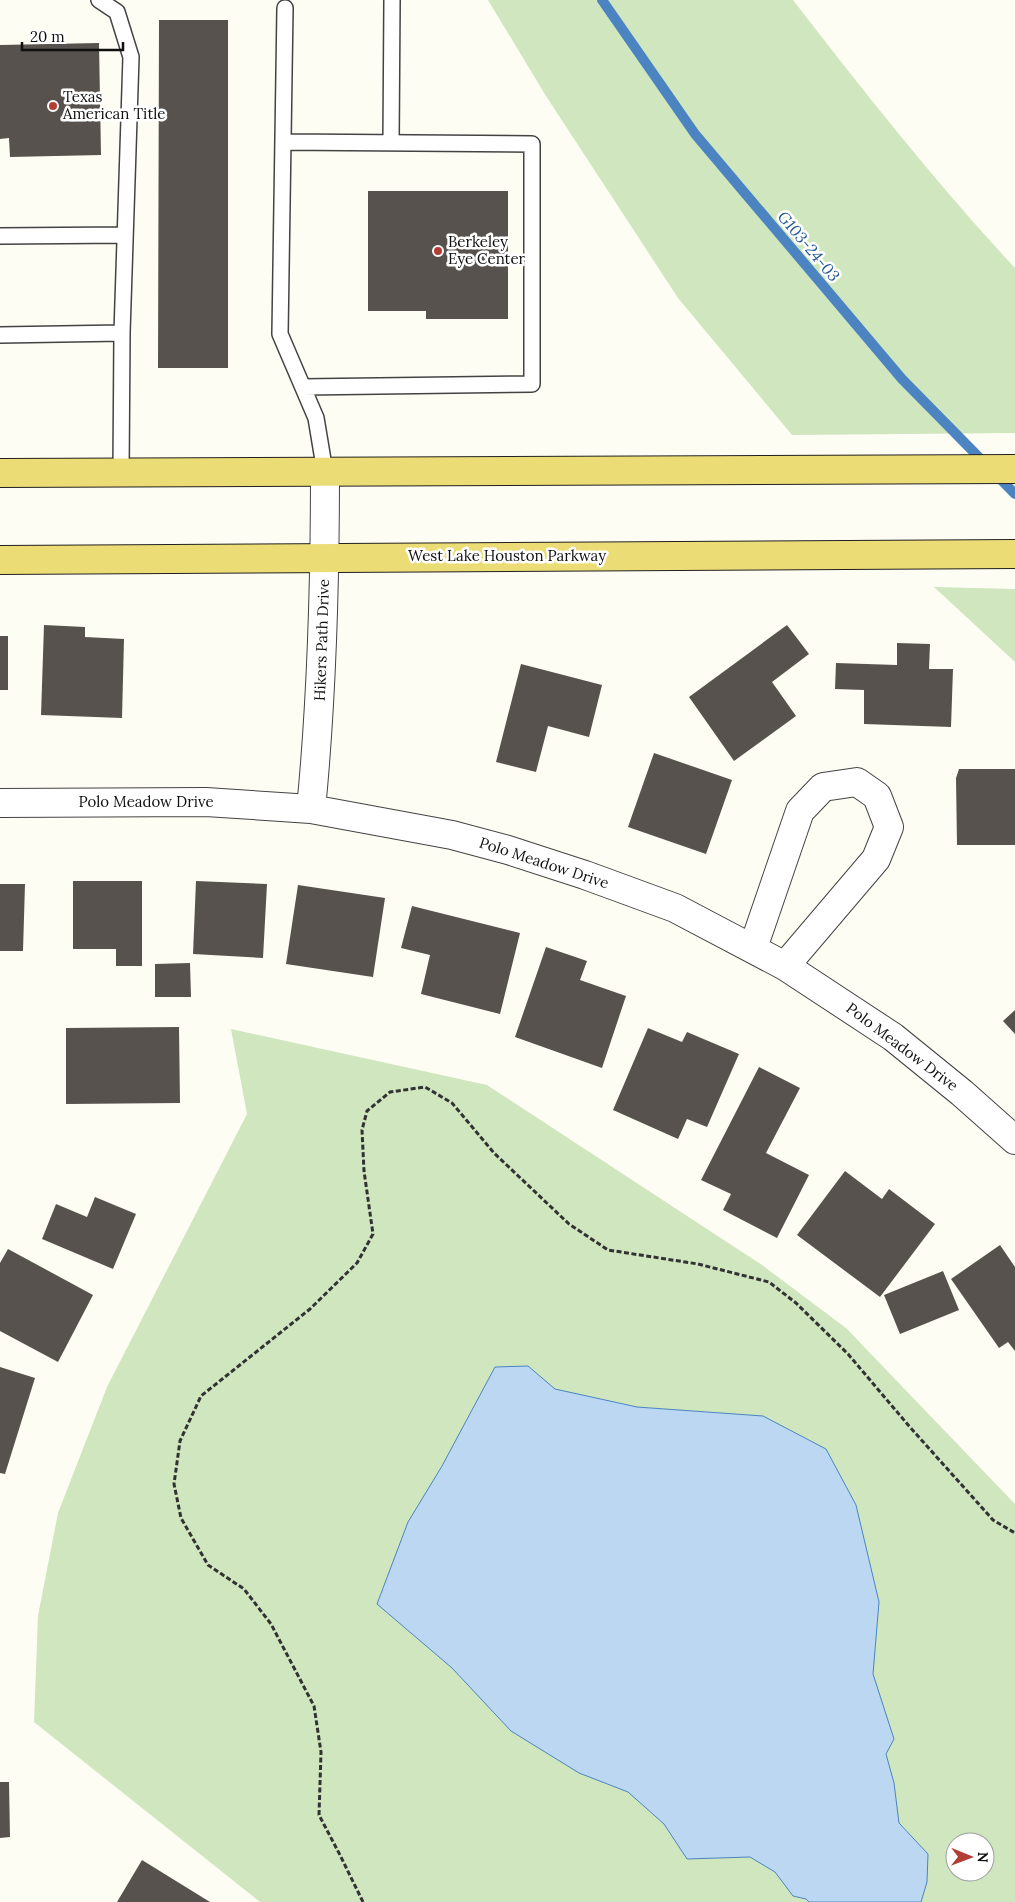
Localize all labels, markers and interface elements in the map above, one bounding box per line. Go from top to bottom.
scale bar [22,20,124,52]
text: 20 m [30,27,65,46]
place label: Texas American Title [62,87,165,123]
marker: Texas American Title [47,100,59,112]
water label: G103-24-03 [774,207,844,285]
place label: Berkeley Eye Center [448,232,526,268]
marker: Berkeley Eye Center [432,245,444,257]
street label: West Lake Houston Parkway [408,546,606,565]
street label: Hikers Path Drive [310,579,333,701]
street label: Polo Meadow Drive [78,792,214,811]
street label: Polo Meadow Drive [477,833,611,892]
street label: Polo Meadow Drive [843,998,962,1095]
north arrow [945,1832,995,1882]
text: N [974,1852,992,1863]

